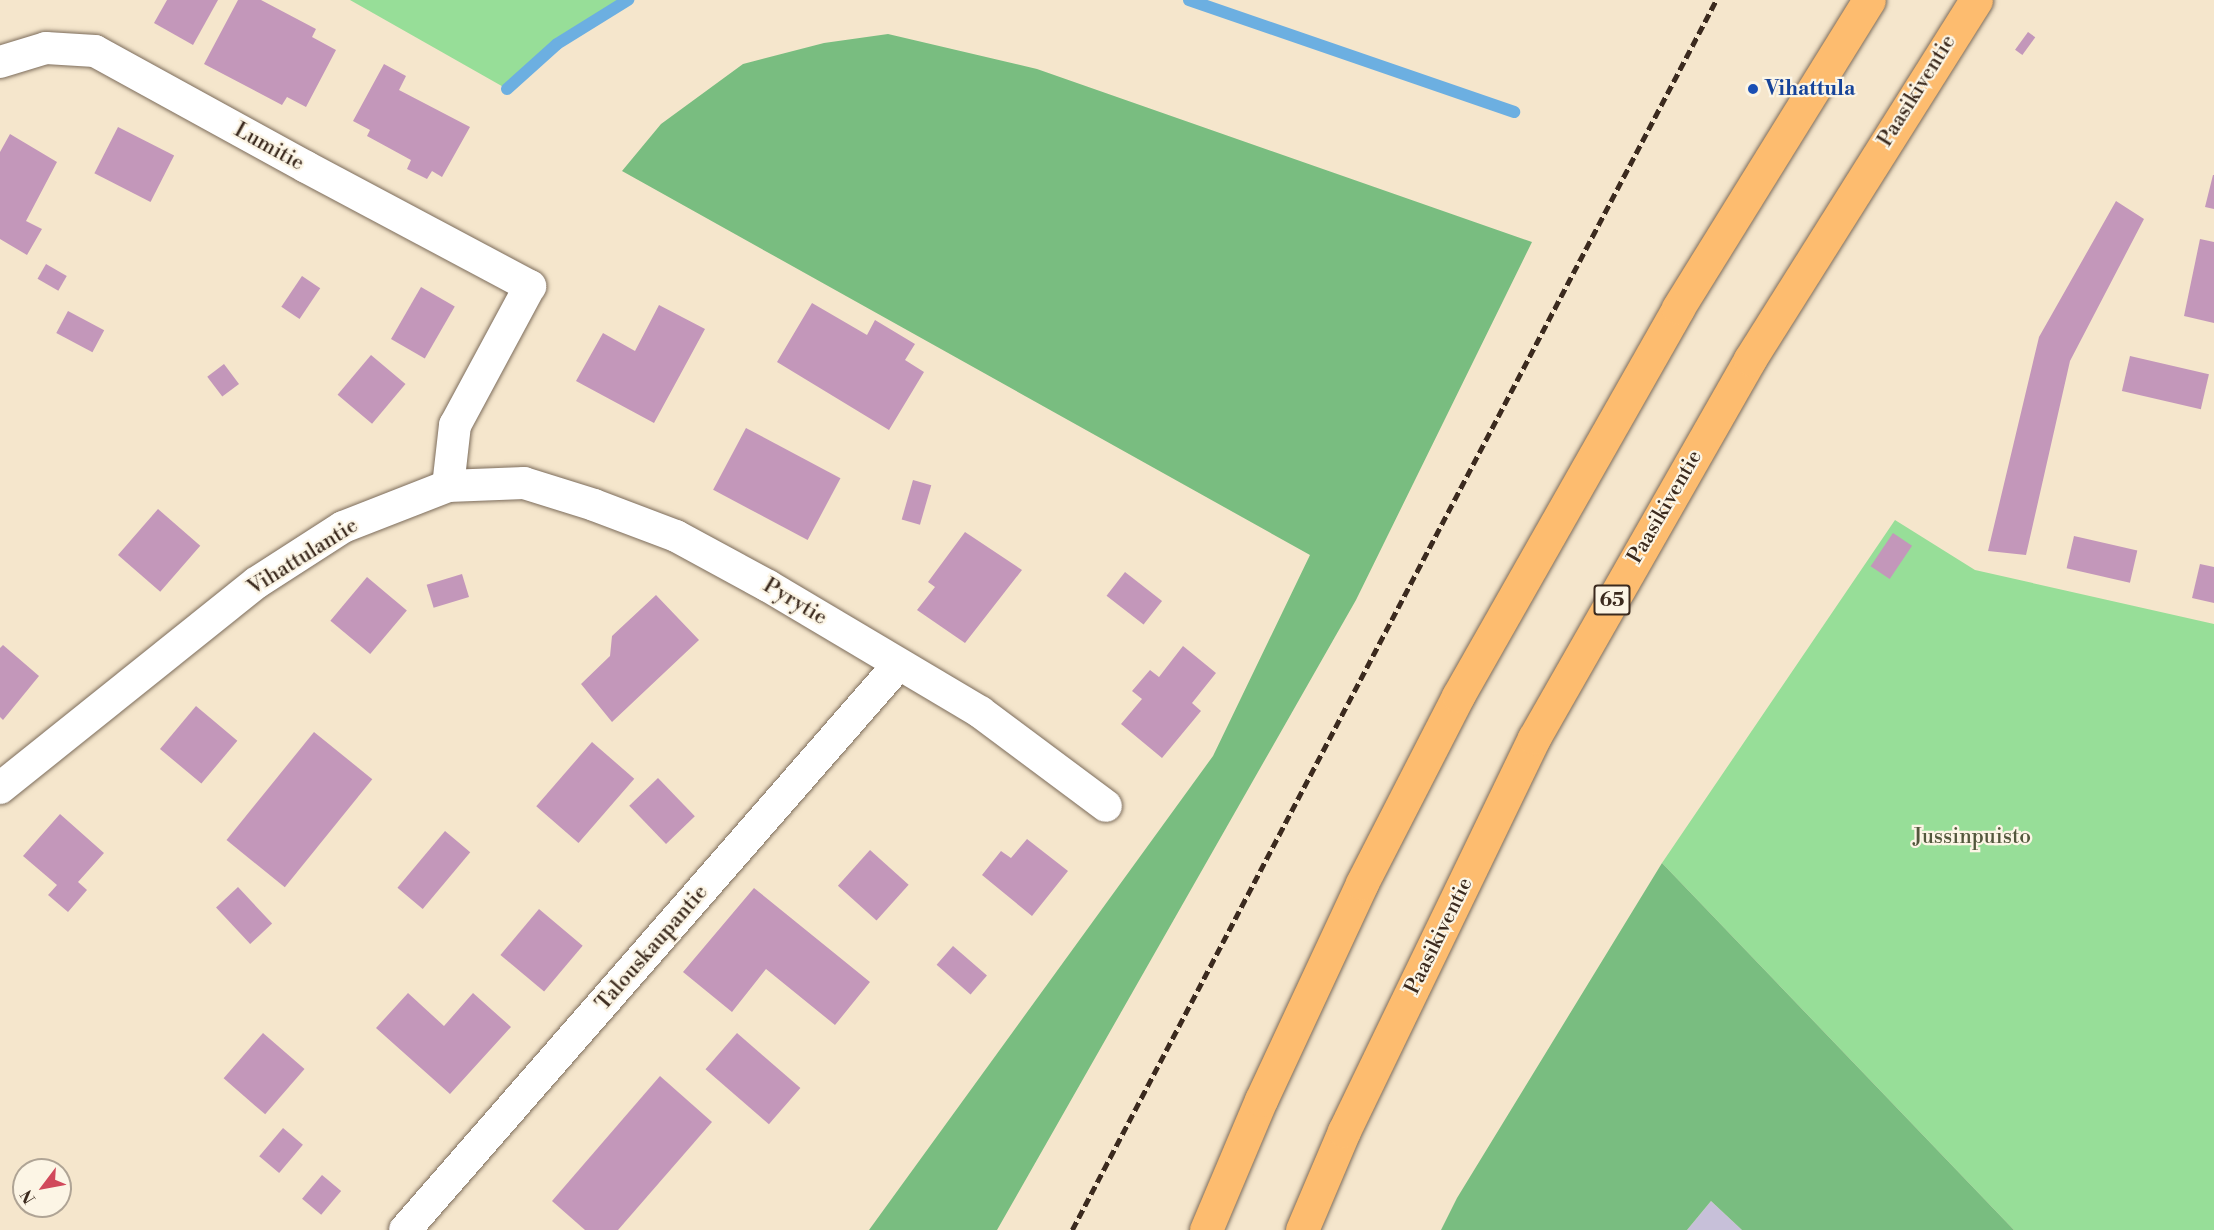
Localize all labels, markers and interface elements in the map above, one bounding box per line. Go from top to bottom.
street label: Paasikiventie [1873,31,1961,151]
place label: Vihattula [1765,76,1855,102]
marker: Vihattula [1746,82,1760,96]
street label: Lumitie [230,118,308,176]
street label: Paasikiventie [1622,446,1708,568]
street label: Vihattulantie [243,513,363,601]
street label: Pyrytie [759,573,831,631]
road number: 65 [1592,583,1632,617]
park label: Jussinpuisto [1913,824,2031,850]
street label: Paasikiventie [1400,874,1478,998]
street label: Talouskaupantie [591,880,713,1016]
north arrow [12,1158,72,1218]
text: N [17,1186,40,1207]

